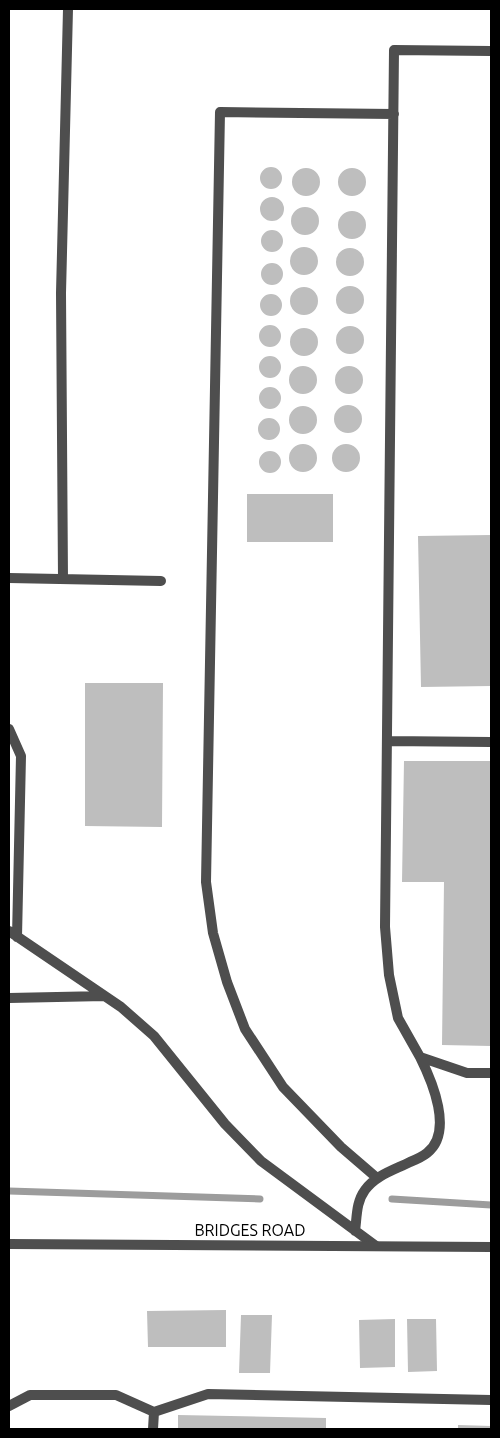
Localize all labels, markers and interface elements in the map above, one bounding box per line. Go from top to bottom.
street label: BRIDGES ROAD [194,1221,306,1239]

